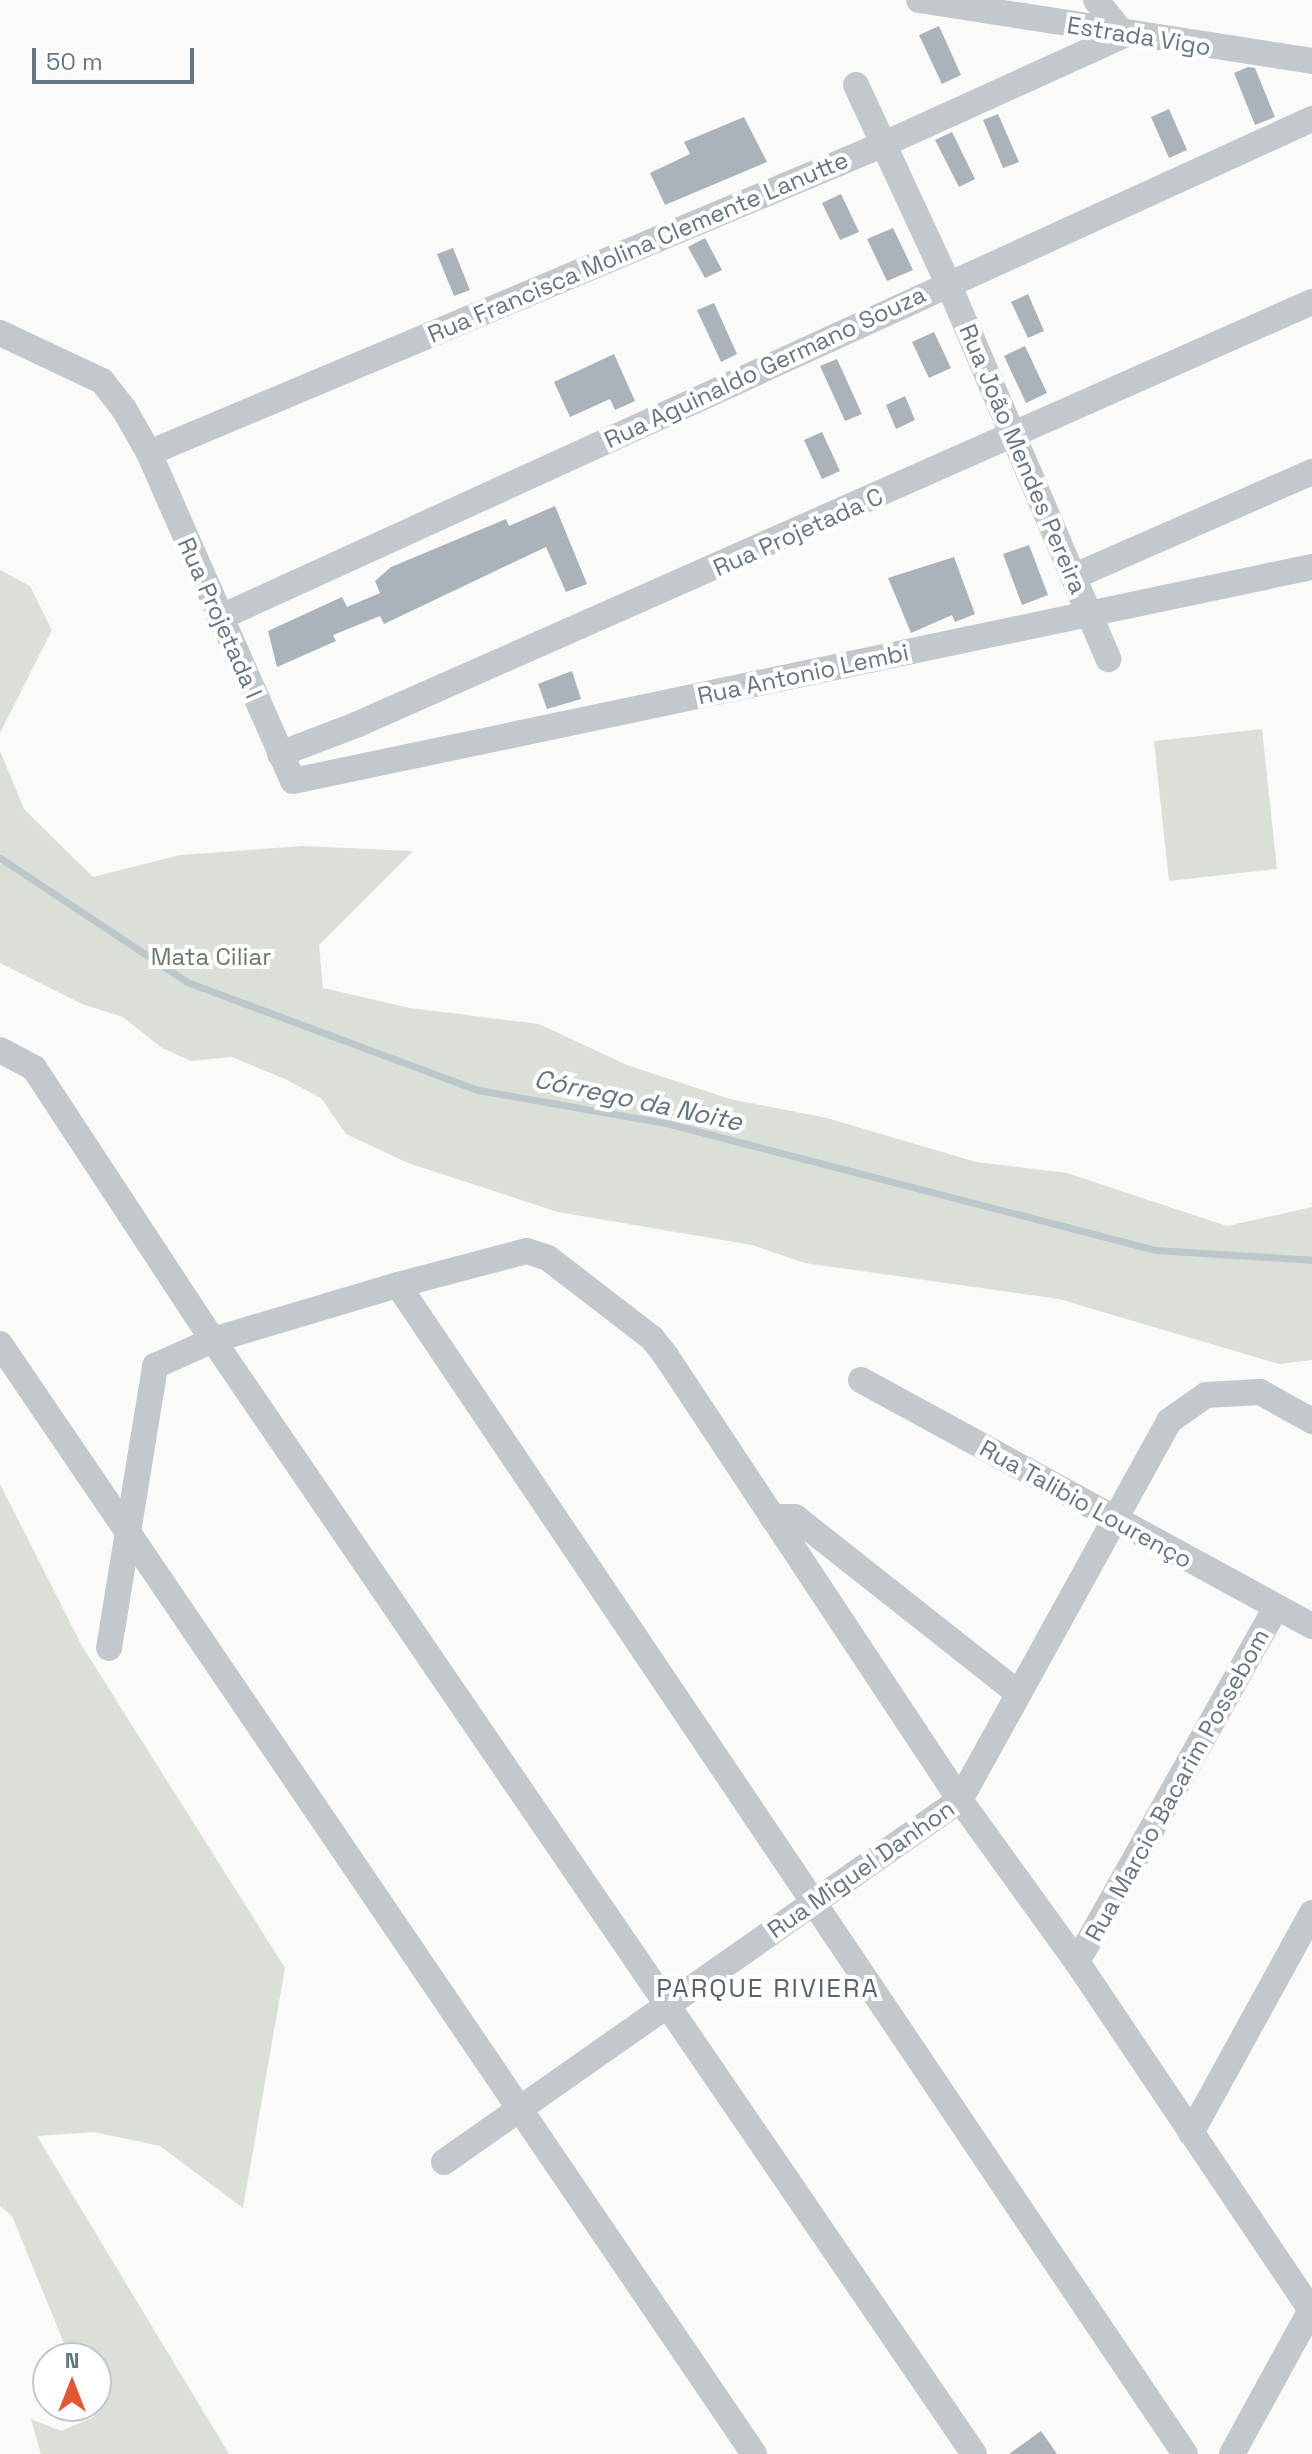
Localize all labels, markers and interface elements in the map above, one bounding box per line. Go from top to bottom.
street label: Estrada Vigo [1065,10,1213,62]
scale bar [36,32,198,82]
text: 50 m [46,46,103,77]
street label: Rua Francisca Molina Clemente Lanutte [423,145,853,349]
street label: Rua Aguinaldo Germano Souza [600,280,930,454]
street label: Rua João Mendes Pereira [953,320,1093,598]
street label: Rua Projetada C [709,482,887,582]
street label: Rua Projetada I [172,533,268,703]
street label: Rua Antonio Lembi [695,638,911,710]
park label: Mata Ciliar [151,943,271,971]
water label: Córrego da Noite [531,1064,745,1138]
street label: Rua Talibio Lourenço [975,1433,1197,1575]
street label: Rua Marcio Bacarim Possebom [1079,1624,1275,1946]
street label: Rua Miguel Danhon [762,1794,960,1944]
district label: PARQUE RIVIERA [656,1973,880,2005]
north arrow [32,2342,112,2422]
text: N [65,2346,79,2374]

